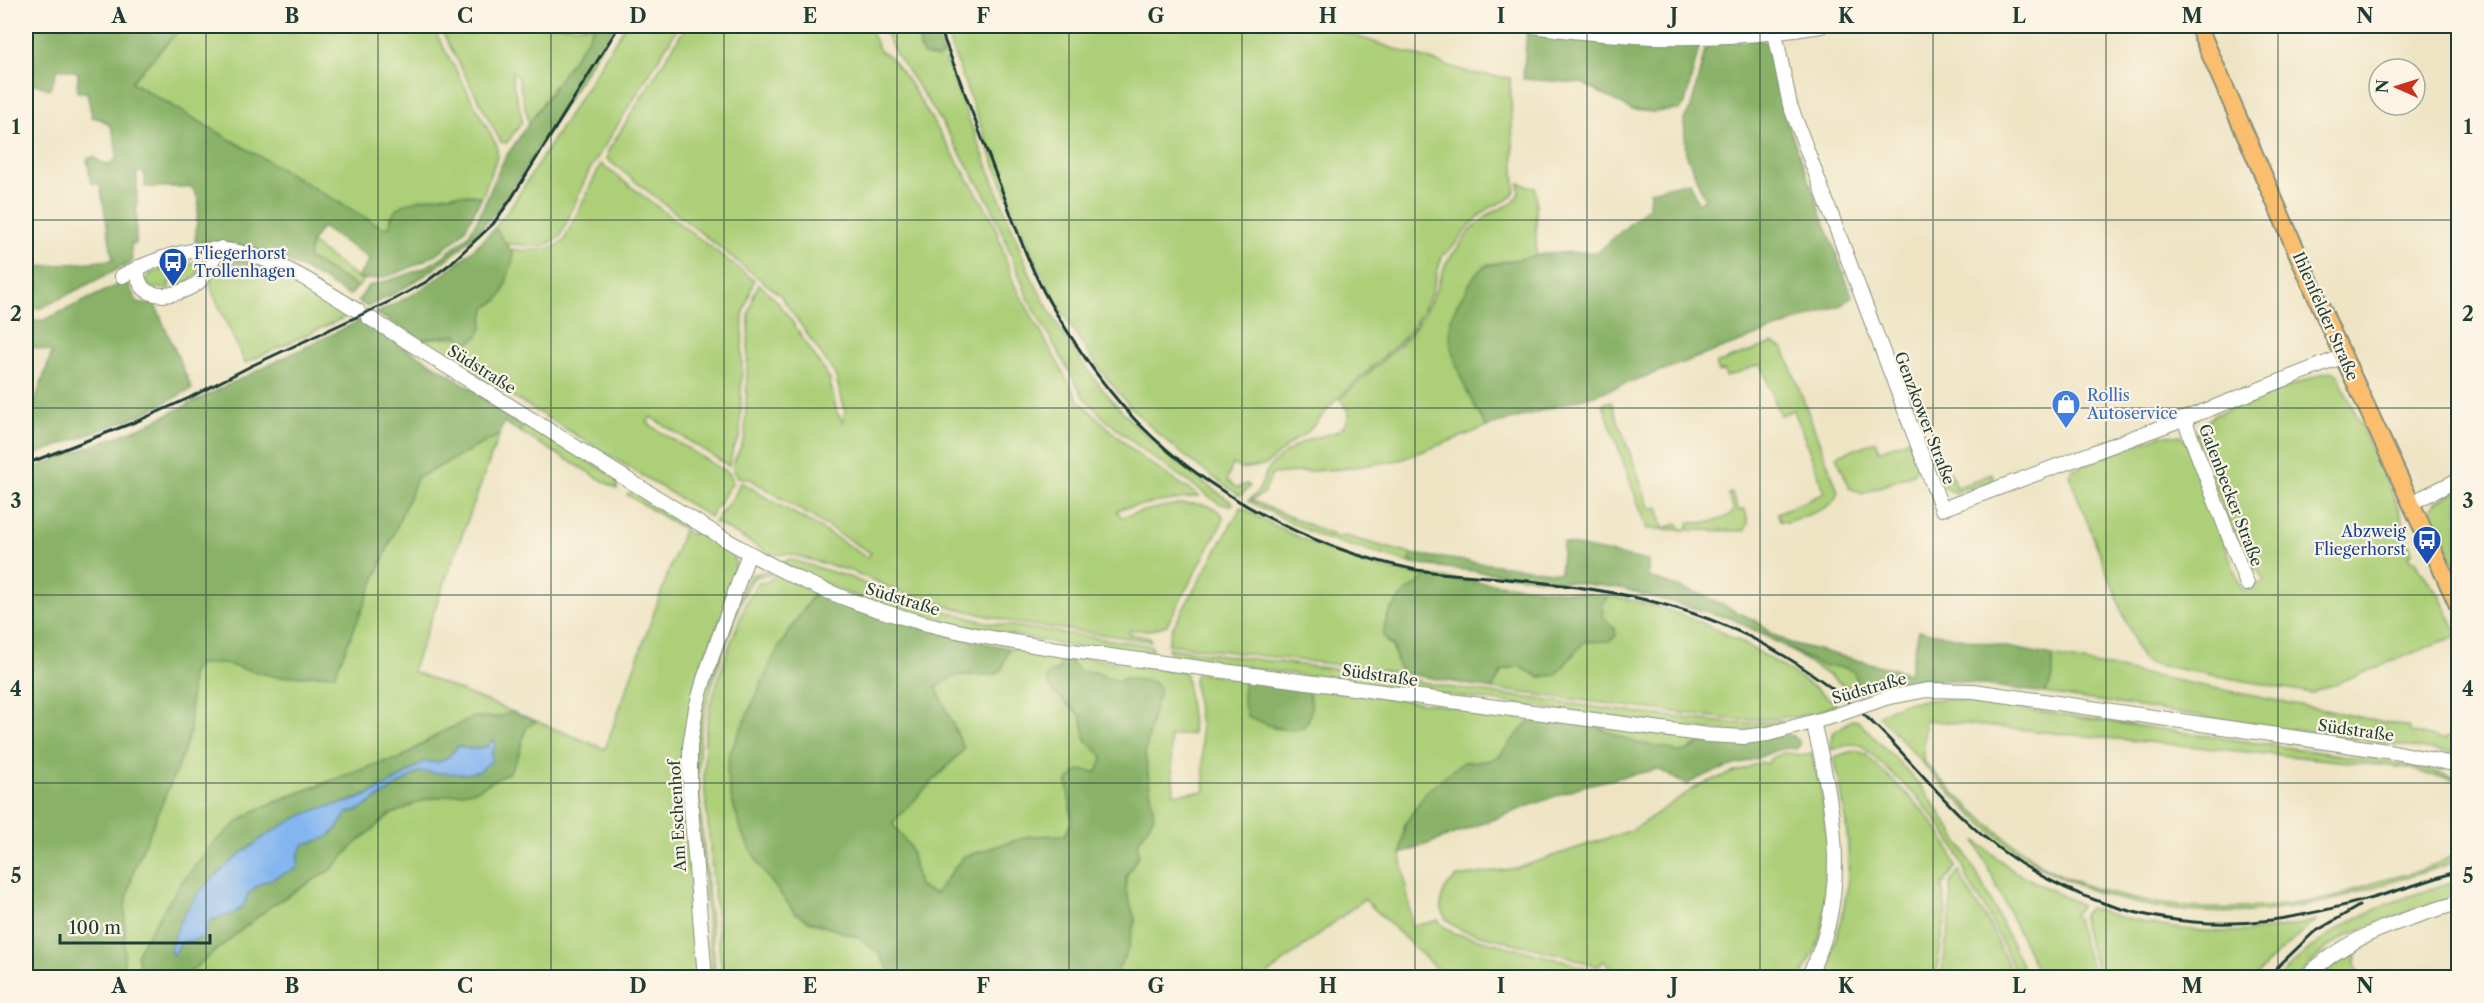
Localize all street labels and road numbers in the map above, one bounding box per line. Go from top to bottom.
street label: Ihlenfelder Straße [2289,249,2363,384]
street label: Südstraße [444,340,520,398]
street label: Genzkower Straße [1890,349,1960,487]
street label: Galenbecker Straße [2195,421,2267,569]
street label: Südstraße [863,578,943,620]
street label: Südstraße [1341,660,1419,690]
street label: Südstraße [1829,668,1909,708]
street label: Südstraße [2317,715,2395,745]
street label: Am Eschenhof [664,757,690,873]

